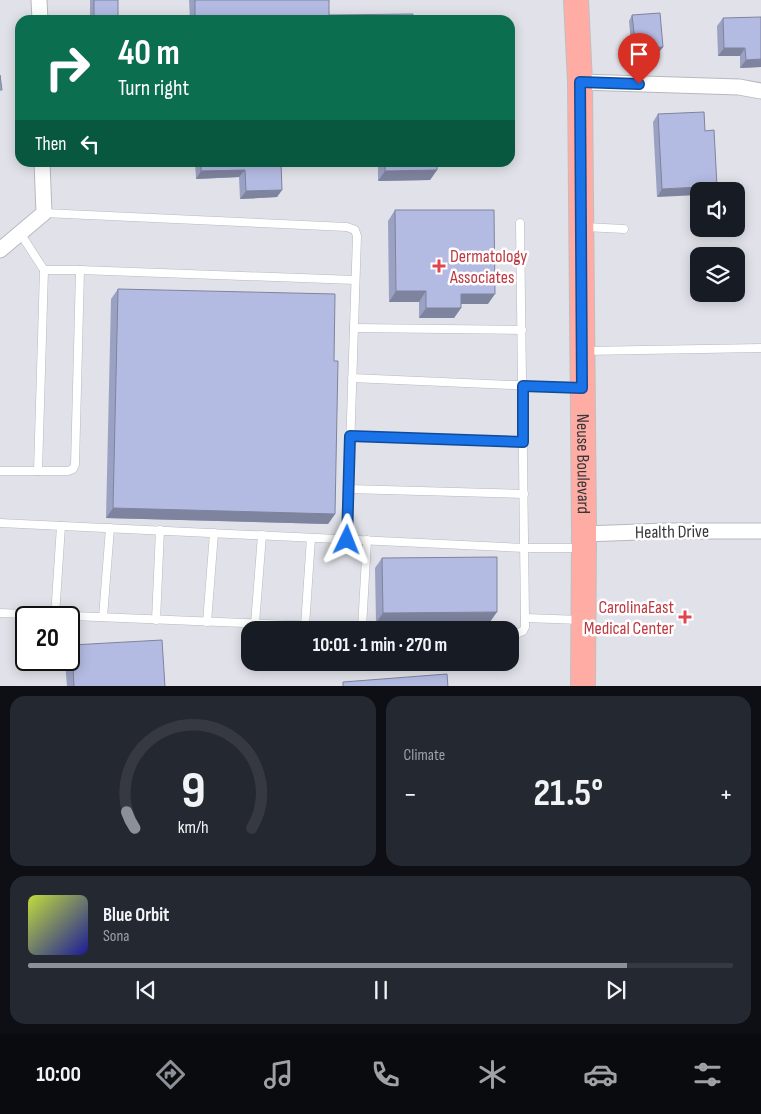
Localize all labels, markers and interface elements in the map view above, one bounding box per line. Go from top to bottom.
text: 40 m [118,32,180,75]
pin [618,33,660,84]
icon: right [35,35,100,100]
icon: arrive [625,40,653,68]
text: Turn right [118,75,189,102]
icon: left [76,130,104,158]
text: Then [35,133,66,156]
map controls [690,182,745,302]
button: sound [690,182,745,237]
place label: Dermatology Associates [449,246,527,288]
button: layers [690,247,745,302]
marker: Dermatology Associates [432,259,446,273]
street label: Neuse Boulevard [572,414,594,514]
position arrow [320,513,372,565]
street label: Health Drive [635,521,709,543]
place label: CarolinaEast Medical Center [584,597,674,639]
speed limit sign: 20 [15,606,80,671]
marker: CarolinaEast Medical Center [678,610,692,624]
text: 10:01 · 1 min · 270 m [313,634,447,657]
text: Climate [404,746,445,765]
text: 9 [180,760,205,823]
text: 21.5° [533,771,603,816]
text: − [404,778,417,811]
text: + [719,778,733,811]
text: km/h [177,817,208,838]
text: Blue Orbit [103,904,169,927]
text: Sona [103,927,130,946]
icon: previous [132,976,160,1004]
icon: pause [367,976,395,1004]
icon: next [602,976,630,1004]
icon: directions [153,1057,188,1092]
icon: music [261,1057,296,1092]
icon: phone [368,1057,403,1092]
icon: climate [475,1057,510,1092]
icon: car [583,1057,618,1092]
icon: filters [690,1057,725,1092]
text: 10:00 [36,1061,81,1088]

